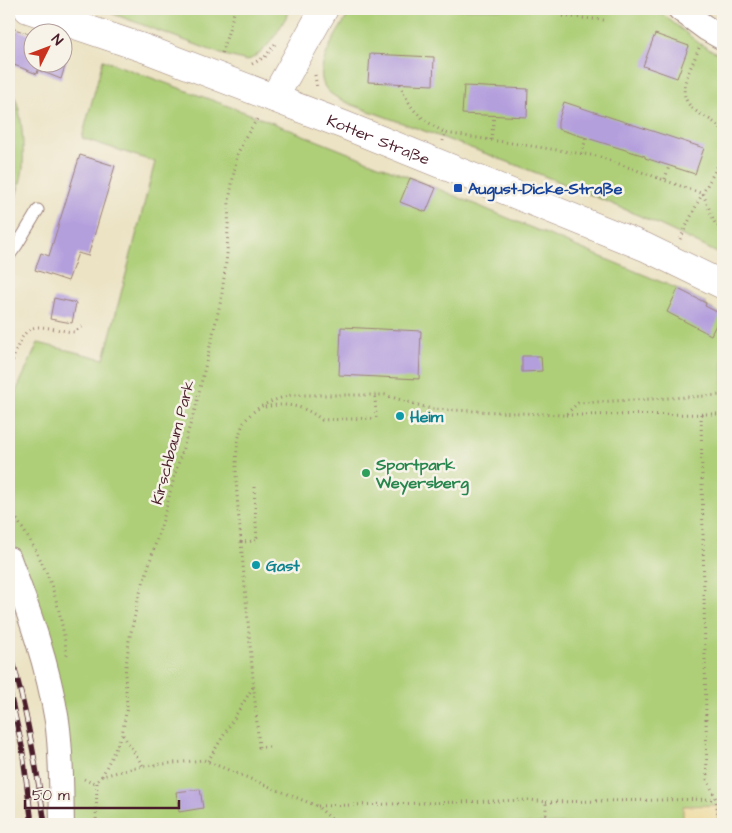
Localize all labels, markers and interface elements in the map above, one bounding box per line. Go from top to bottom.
north arrow [22,22,72,72]
text: N [47,30,67,50]
street label: Kotter Straße [324,109,433,171]
place label: August-Dicke-Straße [468,178,623,202]
marker: August-Dicke-Straße [452,182,464,194]
street label: Kirschbaum Park [146,377,200,507]
place label: Heim [410,406,444,428]
marker: Heim [394,410,406,422]
place label: Sportpark Weyersberg [375,454,469,496]
marker: Sportpark Weyersberg [360,467,372,479]
place label: Gast [266,555,300,577]
marker: Gast [250,559,262,571]
scale bar [25,778,179,810]
text: 50 m [32,785,70,806]

